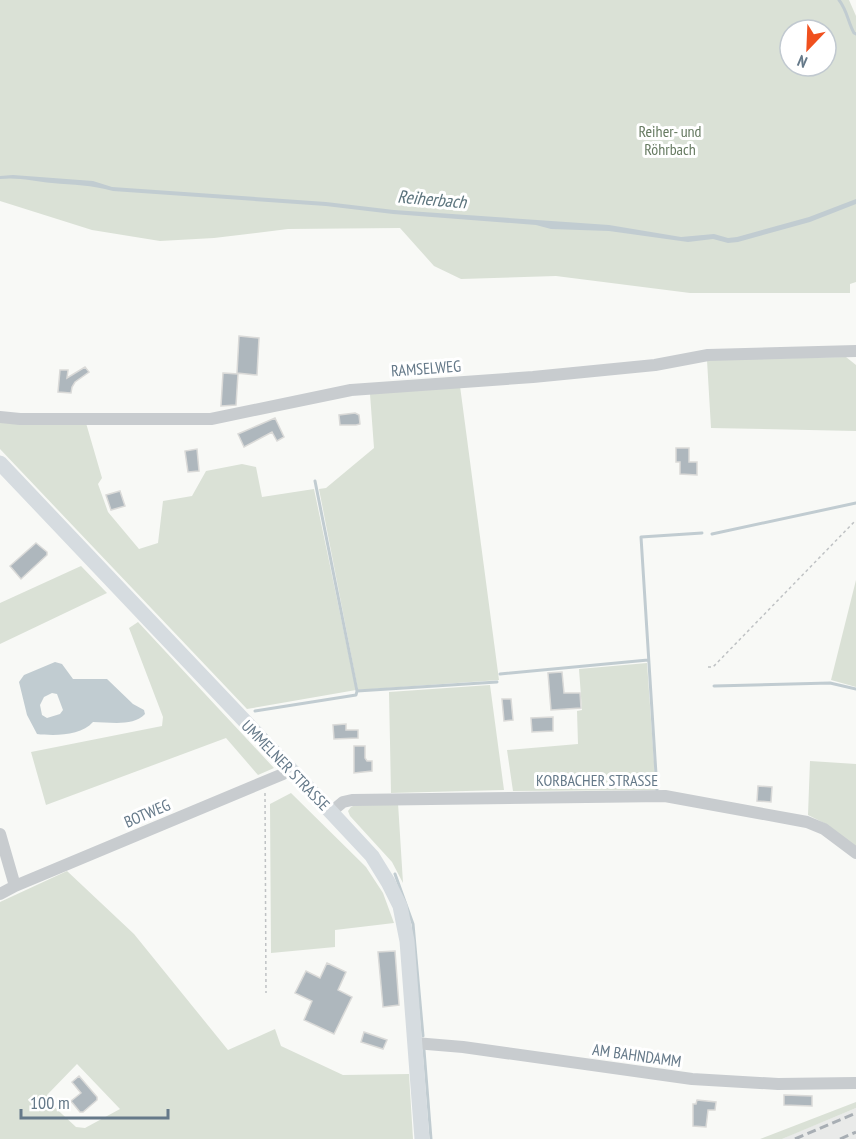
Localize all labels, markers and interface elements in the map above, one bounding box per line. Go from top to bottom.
north arrow [778,18,838,78]
text: N [794,51,810,73]
park label: Reiher- und Röhrbach [638,121,702,159]
water label: Reiherbach [397,185,468,214]
street label: RAMSELWEG [390,356,462,380]
street label: UMMELNER STRASSE [238,716,334,815]
street label: KORBACHER STRASSE [536,770,658,790]
street label: BOTWEG [121,794,173,832]
street label: AM BAHNDAMM [591,1039,683,1071]
scale bar [21,1082,168,1120]
text: 100 m [30,1091,70,1114]

